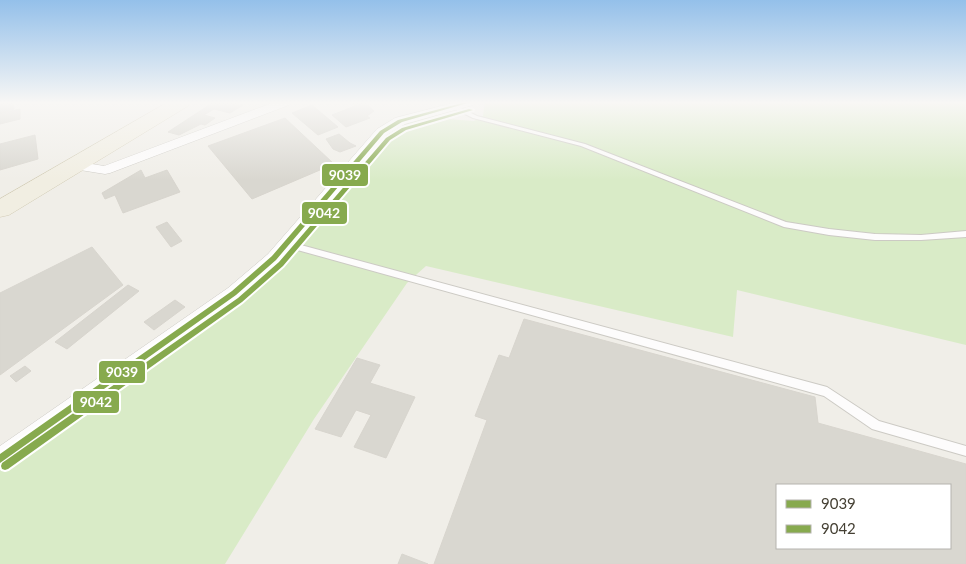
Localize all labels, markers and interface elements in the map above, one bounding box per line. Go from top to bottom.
line badge: 9039 [321,163,369,187]
text: 9039 [329,166,361,183]
line badge: 9042 [301,201,348,225]
text: 9042 [308,204,340,221]
line badge: 9039 [98,360,146,384]
text: 9039 [106,363,138,380]
line badge: 9042 [72,390,120,414]
text: 9042 [80,393,112,410]
legend [776,484,951,549]
text: 9039 [821,494,856,512]
text: 9042 [821,519,856,537]

